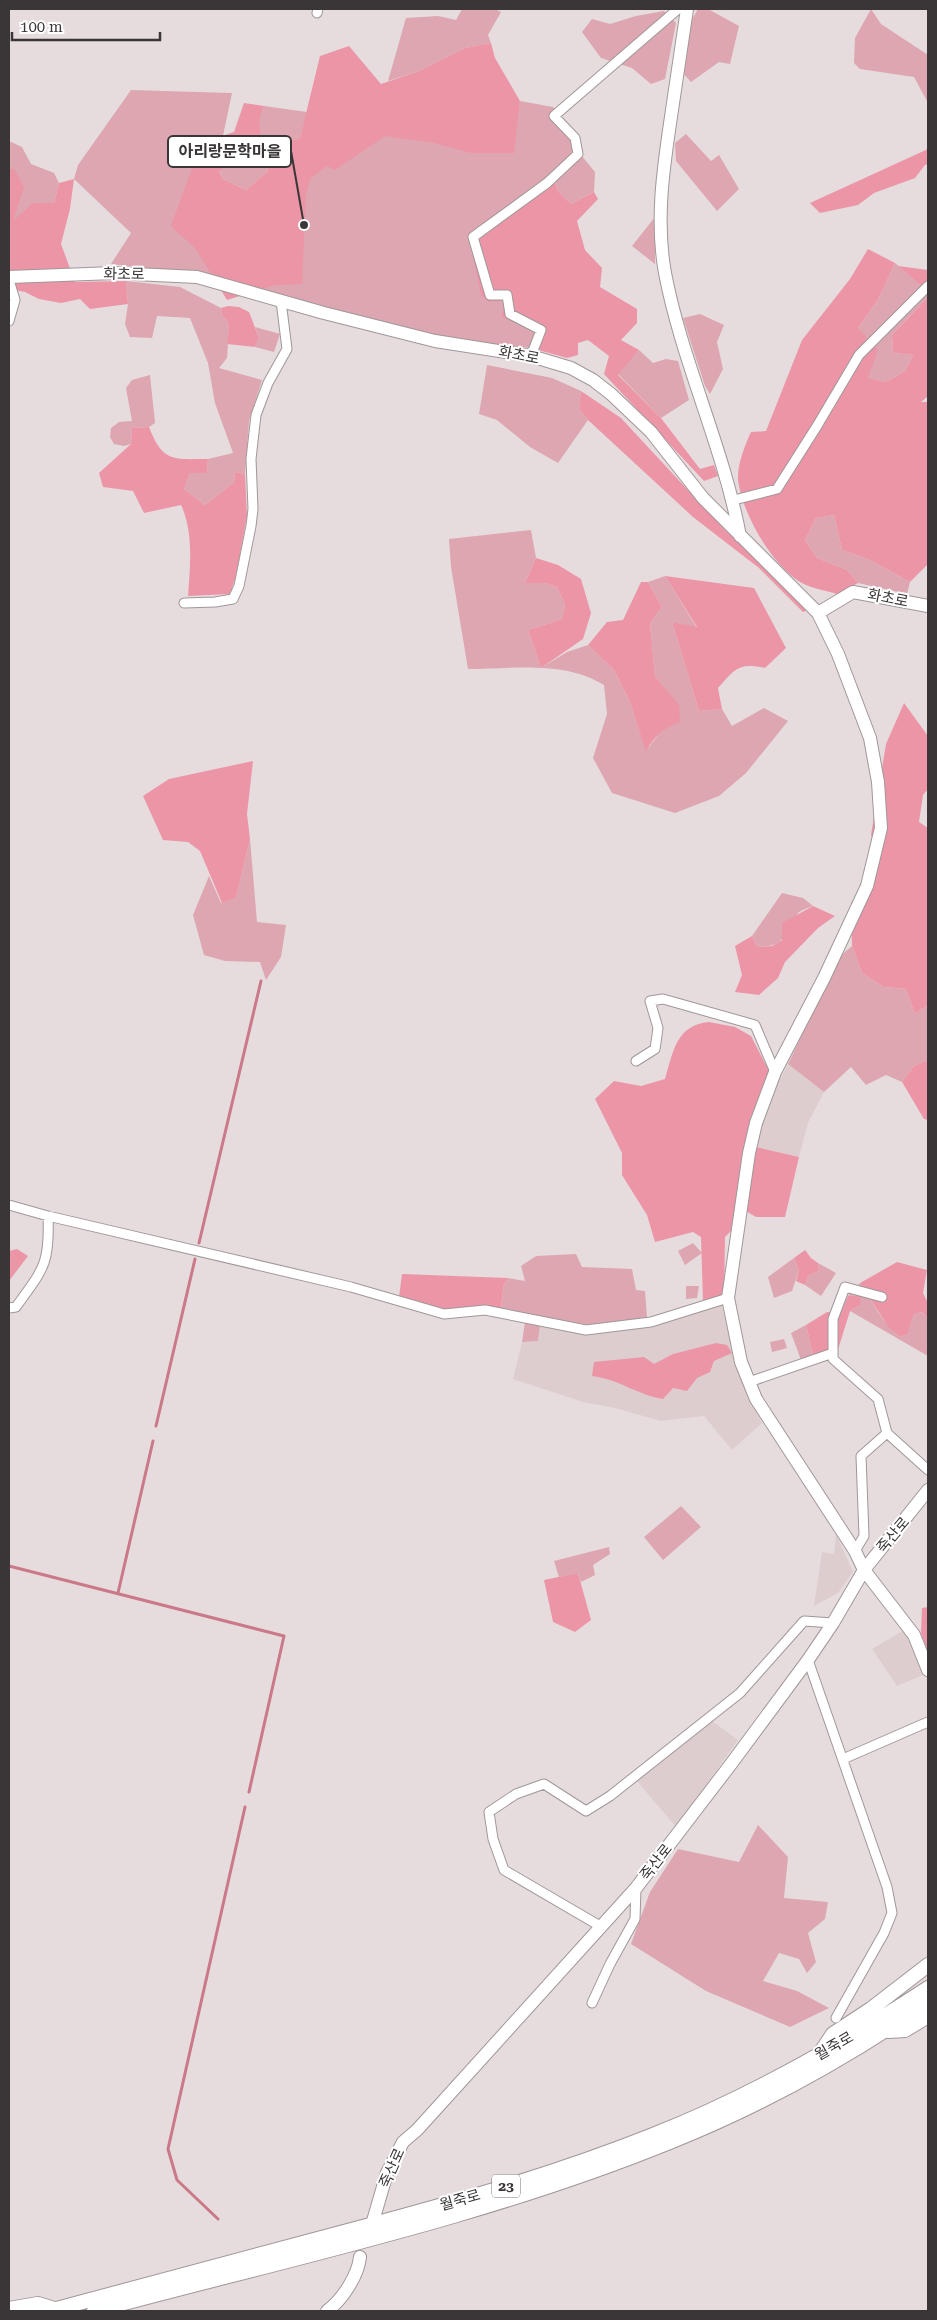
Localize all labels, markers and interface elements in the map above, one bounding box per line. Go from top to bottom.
scale bar [12,10,160,42]
text: 100 m [20,18,63,36]
callout: 아리랑문학마을 [168,136,291,167]
text: 아리랑문학마을 [178,142,282,161]
street label: 화초로 [103,265,145,283]
street label: 화초로 [497,342,541,368]
street label: 화초로 [866,585,910,611]
street label: 죽산로 [873,1513,913,1557]
street label: 죽산로 [636,1840,676,1884]
street label: 월죽로 [812,2028,856,2064]
street label: 죽산로 [375,2145,409,2191]
road number: 23 [492,2174,520,2198]
street label: 월죽로 [438,2186,482,2214]

